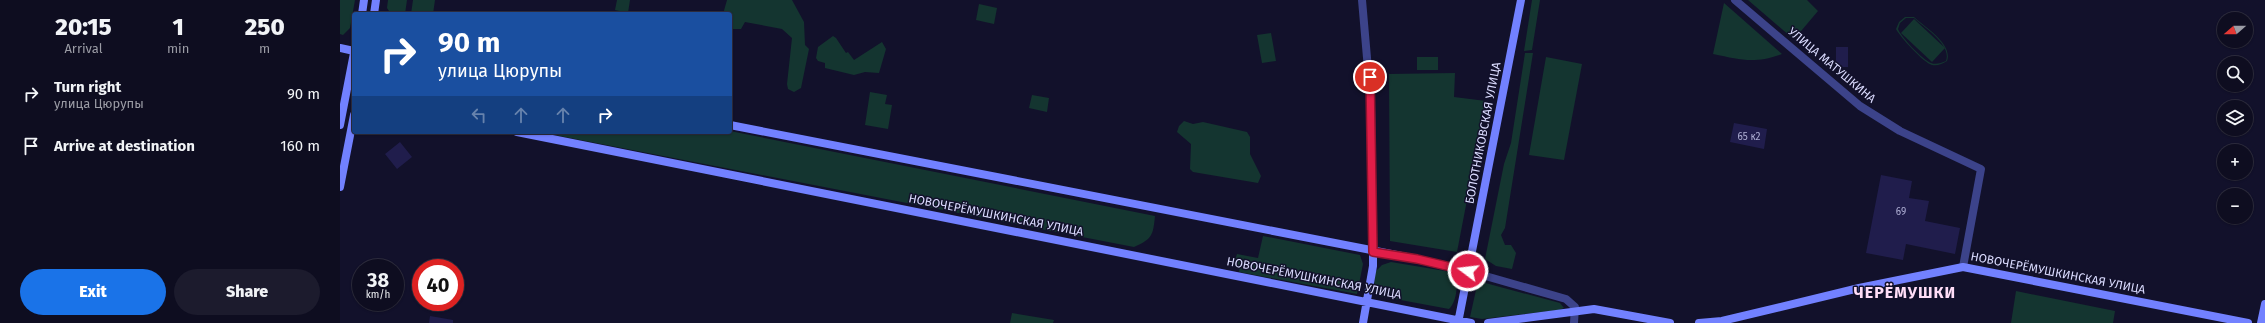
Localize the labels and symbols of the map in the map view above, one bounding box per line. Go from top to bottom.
north arrow [2217,12,2253,48]
street label: УЛИЦА МАТУШКИНА [1785,24,1879,106]
pin [1353,60,1387,94]
street label: БОЛОТНИКОВСКАЯ УЛИЦА [1462,61,1504,205]
house number: 65 к2 [1737,131,1761,143]
street label: НОВОЧЕРЁМУШКИНСКАЯ УЛИЦА [907,190,1085,239]
house number: 69 [1896,206,1906,218]
street label: НОВОЧЕРЁМУШКИНСКАЯ УЛИЦА [1969,248,2147,297]
position arrow [1447,250,1489,292]
street label: НОВОЧЕРЁМУШКИНСКАЯ УЛИЦА [1225,253,1403,302]
speed limit sign: 40 [412,259,464,311]
district label: ЧЕРЁМУШКИ [1854,283,1956,302]

